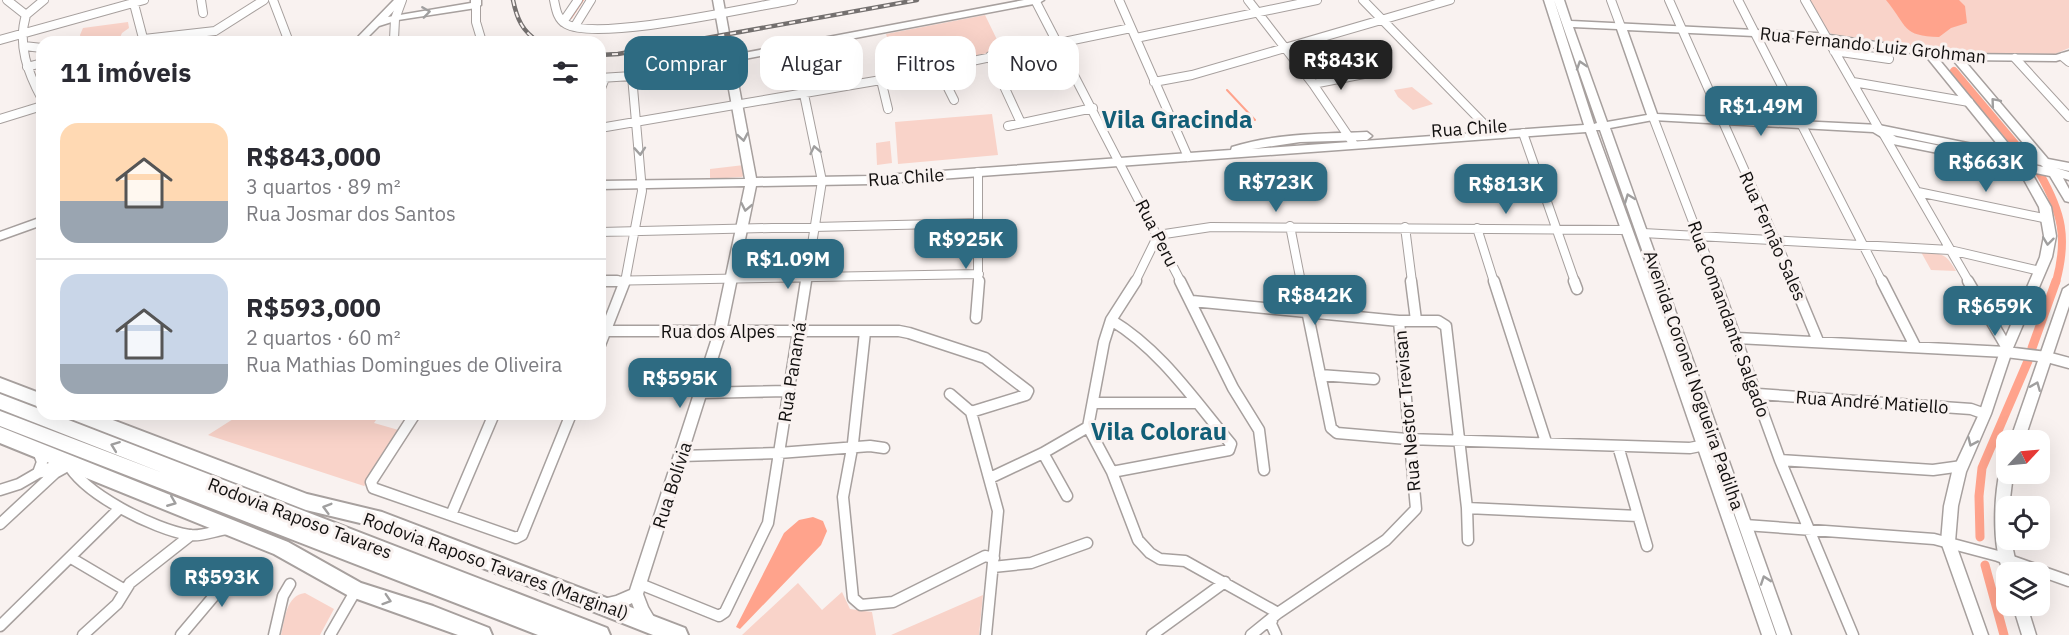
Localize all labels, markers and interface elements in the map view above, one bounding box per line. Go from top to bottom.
one-way arrow [421,7,430,19]
street label: Rua Fernando Luiz Grohman [1759,22,1987,68]
chip: Comprar [624,36,748,90]
chip: Alugar [760,36,863,90]
chip: Filtros [875,36,976,90]
chip: Novo [988,36,1079,90]
pin: R$843K [1292,40,1390,91]
text: R$843K [1303,46,1379,73]
text: 11 imóveis [60,55,191,89]
icon: filters [549,56,582,89]
one-way arrow [1576,60,1589,71]
pin: R$1.49M [1706,86,1816,137]
text: R$1.49M [1719,92,1803,119]
one-way arrow [1991,98,2002,109]
district label: Vila Gracinda [1101,103,1253,135]
street label: Rua Chile [1430,114,1508,142]
one-way arrow [736,131,749,141]
text: R$843,000 [246,139,381,173]
pin: R$663K [1937,142,2035,193]
one-way arrow [809,145,822,155]
icon: home [108,147,180,219]
one-way arrow [633,147,646,156]
text: R$663K [1948,148,2024,175]
pin: R$723K [1227,162,1325,213]
street label: Rua Chile [867,163,945,191]
pin: R$813K [1457,164,1555,215]
text: R$723K [1238,168,1314,195]
street label: Rua Fernão Sales [1734,168,1812,304]
text: R$813K [1468,170,1544,197]
text: 3 quartos · 89 m² [246,173,401,200]
one-way arrow [1624,193,1636,204]
street label: Rua Peru [1130,195,1184,271]
text: Rua Josmar dos Santos [246,200,456,227]
one-way arrow [740,201,753,211]
street label: Rua Comandante Salgado [1683,218,1775,420]
pin: R$925K [917,219,1015,270]
text: R$925K [928,225,1004,252]
one-way arrow [2043,236,2055,246]
pin: R$1.09M [733,239,843,290]
text: R$1.09M [746,245,830,272]
street label: Avenida Coronel Nogueira Padilha [1639,247,1749,513]
pin: R$842K [1266,275,1364,326]
text: R$842K [1277,281,1353,308]
pin: R$659K [1946,286,2044,337]
text: R$593,000 [246,290,381,324]
text: R$659K [1957,292,2033,319]
icon: home [108,298,180,370]
street label: Rua dos Alpes [661,320,775,343]
street label: Rua Panamá [773,320,811,424]
text: 2 quartos · 60 m² [246,324,401,351]
street label: Rua Nestor Trevisan [1388,329,1426,493]
text: Rua Mathias Domingues de Oliveira [246,351,562,378]
pin: R$595K [631,358,729,409]
text: R$595K [642,364,718,391]
one-way arrow [2029,381,2041,392]
street label: Rua André Matiello [1795,385,1949,419]
district label: Vila Colorau [1091,415,1227,447]
north arrow [1996,430,2050,484]
map controls [1996,430,2050,616]
one-way arrow [1968,436,1980,447]
street label: Rua Bolívia [647,438,697,531]
one-way arrow [111,441,122,453]
street label: Rodovia Raposo Tavares [205,472,395,564]
one-way arrow [166,495,176,508]
button: locate [1996,496,2050,550]
one-way arrow [322,503,332,516]
street label: Rodovia Raposo Tavares (Marginal) [360,507,632,625]
pin: R$593K [173,557,271,608]
button: layers [1996,562,2050,616]
text: R$593K [184,563,260,590]
one-way arrow [1759,575,1772,586]
one-way arrow [381,593,392,605]

